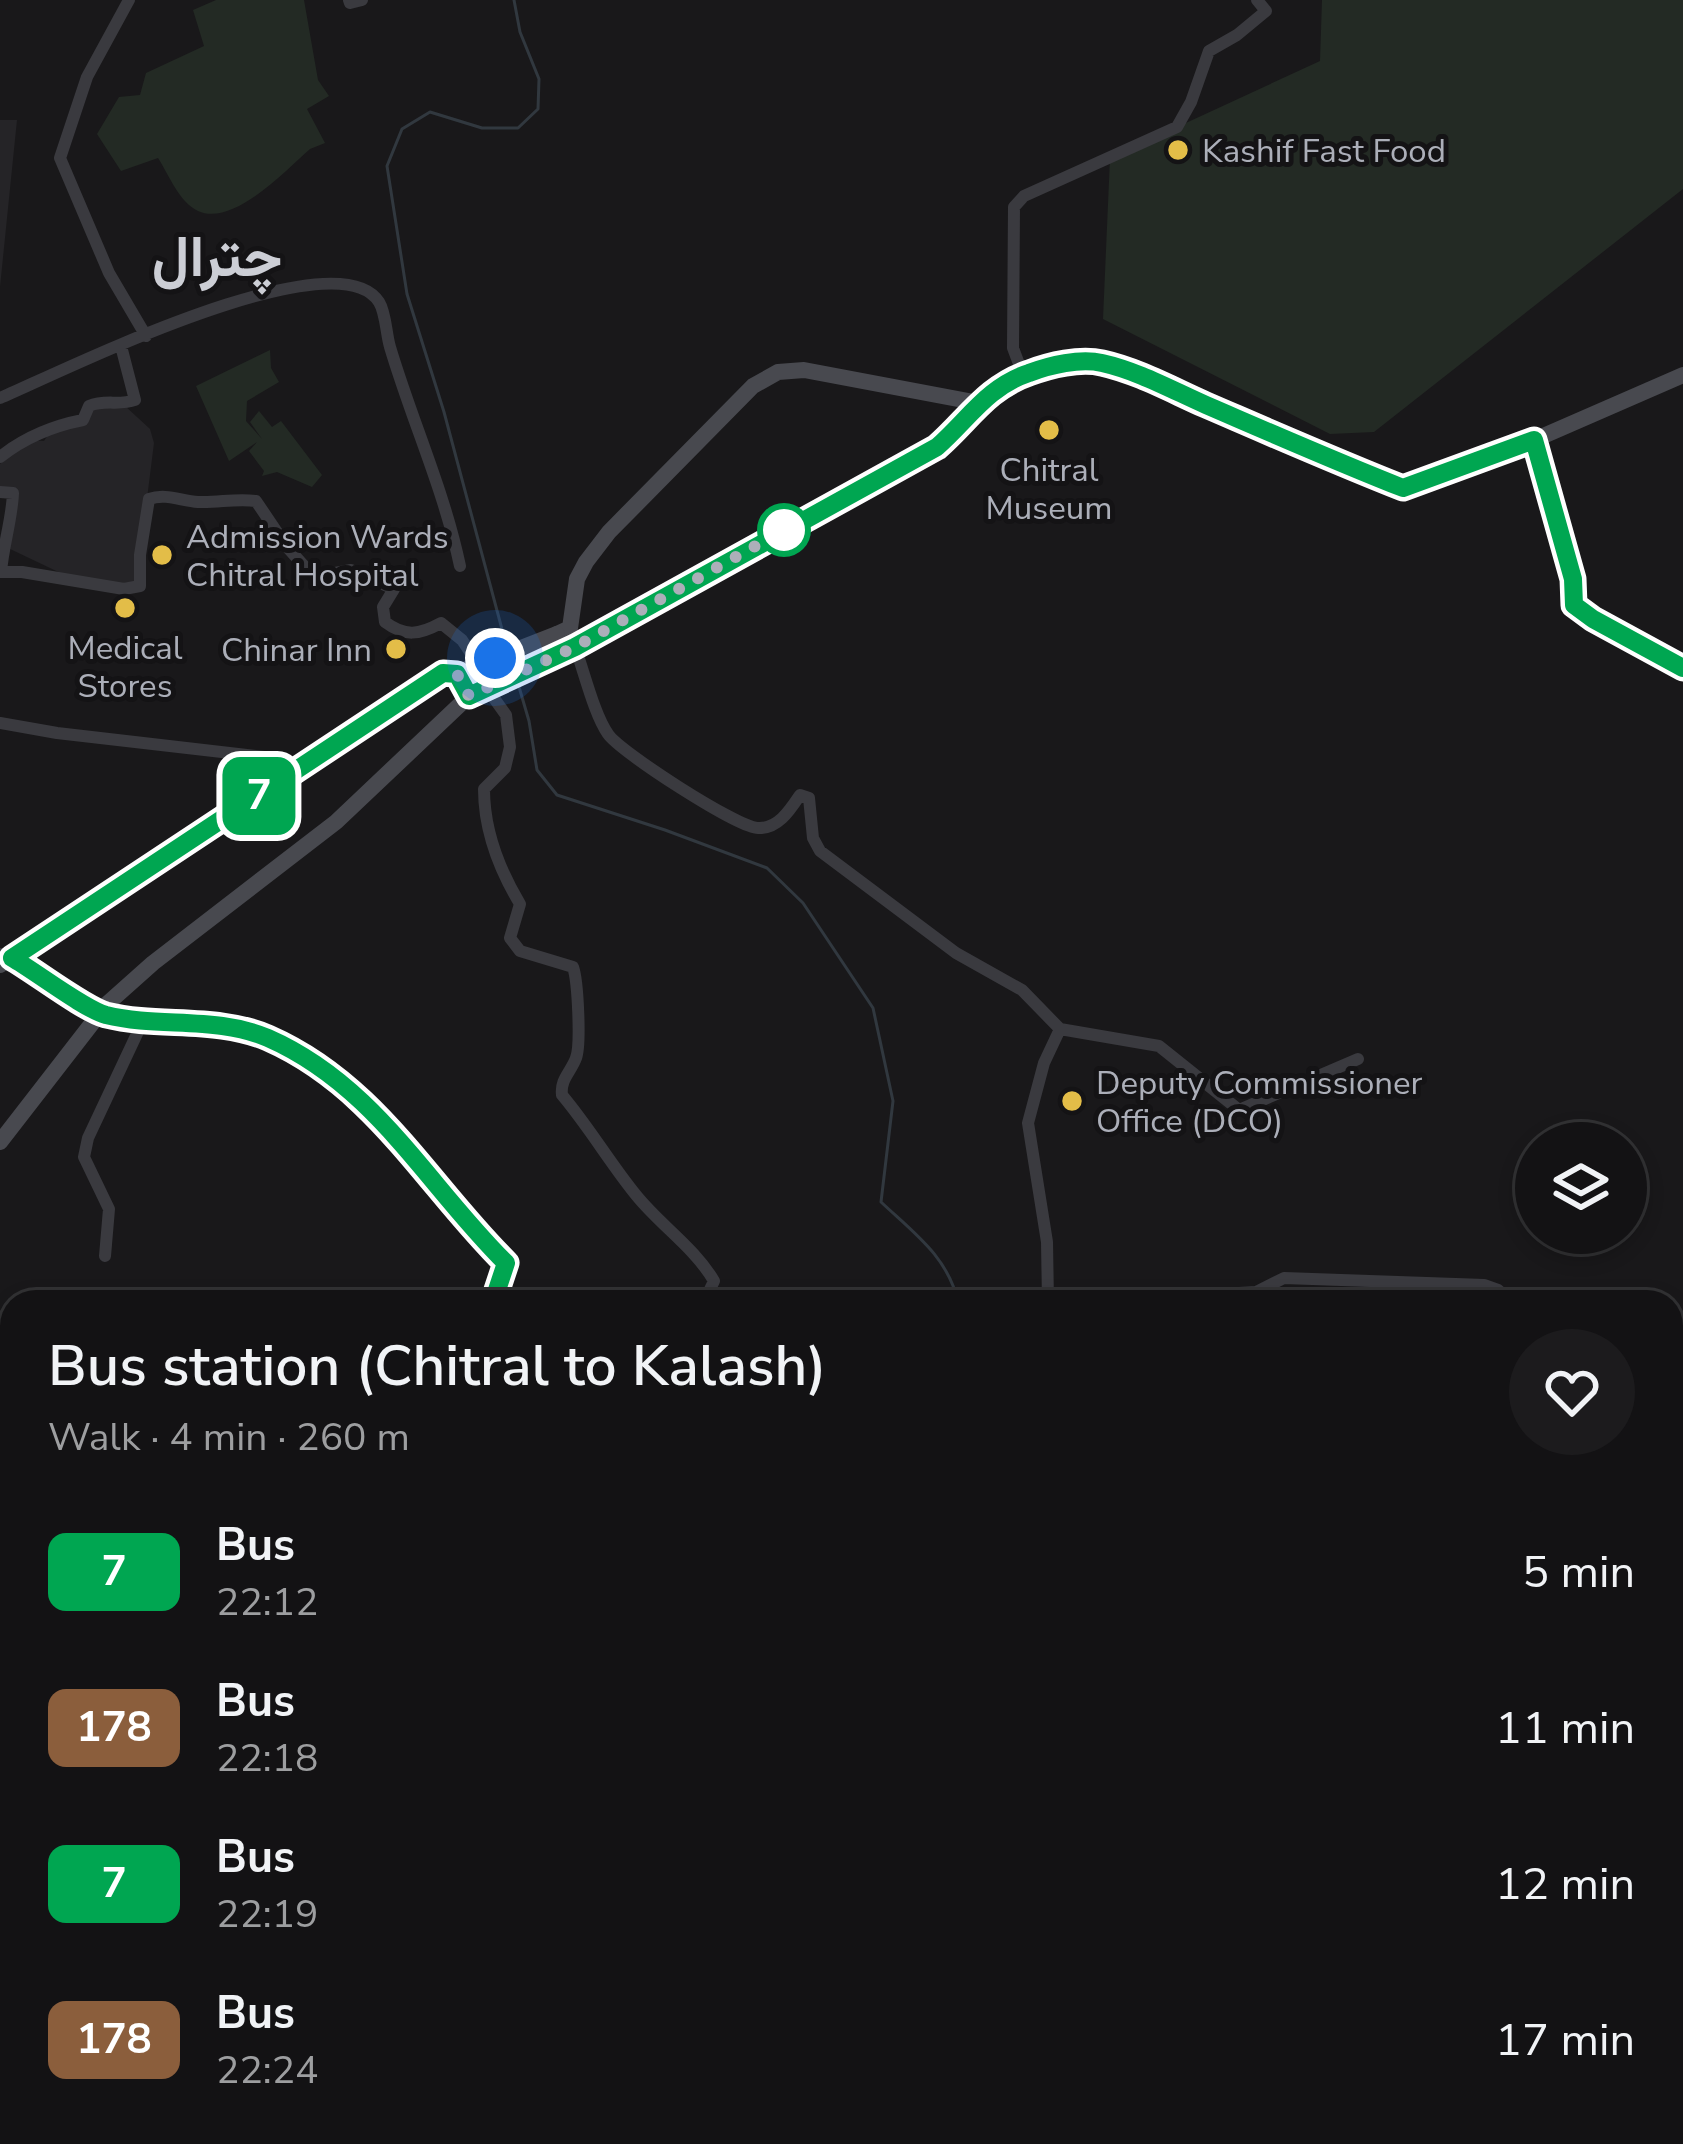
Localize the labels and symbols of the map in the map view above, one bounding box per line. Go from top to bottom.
place label: Kashif Fast Food [1202,129,1446,174]
marker: Kashif Fast Food [1165,137,1191,163]
district label: چترال [152,218,282,296]
marker: Chitral Museum [1036,417,1062,443]
place label: Chitral Museum [986,448,1112,531]
unlabelled marker [759,505,809,555]
place label: Admission Wards Chitral Hospital [186,515,449,598]
marker: Admission Wards Chitral Hospital [149,542,175,568]
marker: Medical Stores [112,595,138,621]
place label: Medical Stores [67,626,183,709]
place label: Chinar Inn [221,628,372,673]
your location [465,628,525,688]
marker: Chinar Inn [383,636,409,662]
line badge: 7 [220,757,298,835]
place label: Deputy Commissioner Office (DCO) [1096,1061,1423,1144]
marker: Deputy Commissioner Office (DCO) [1059,1088,1085,1114]

